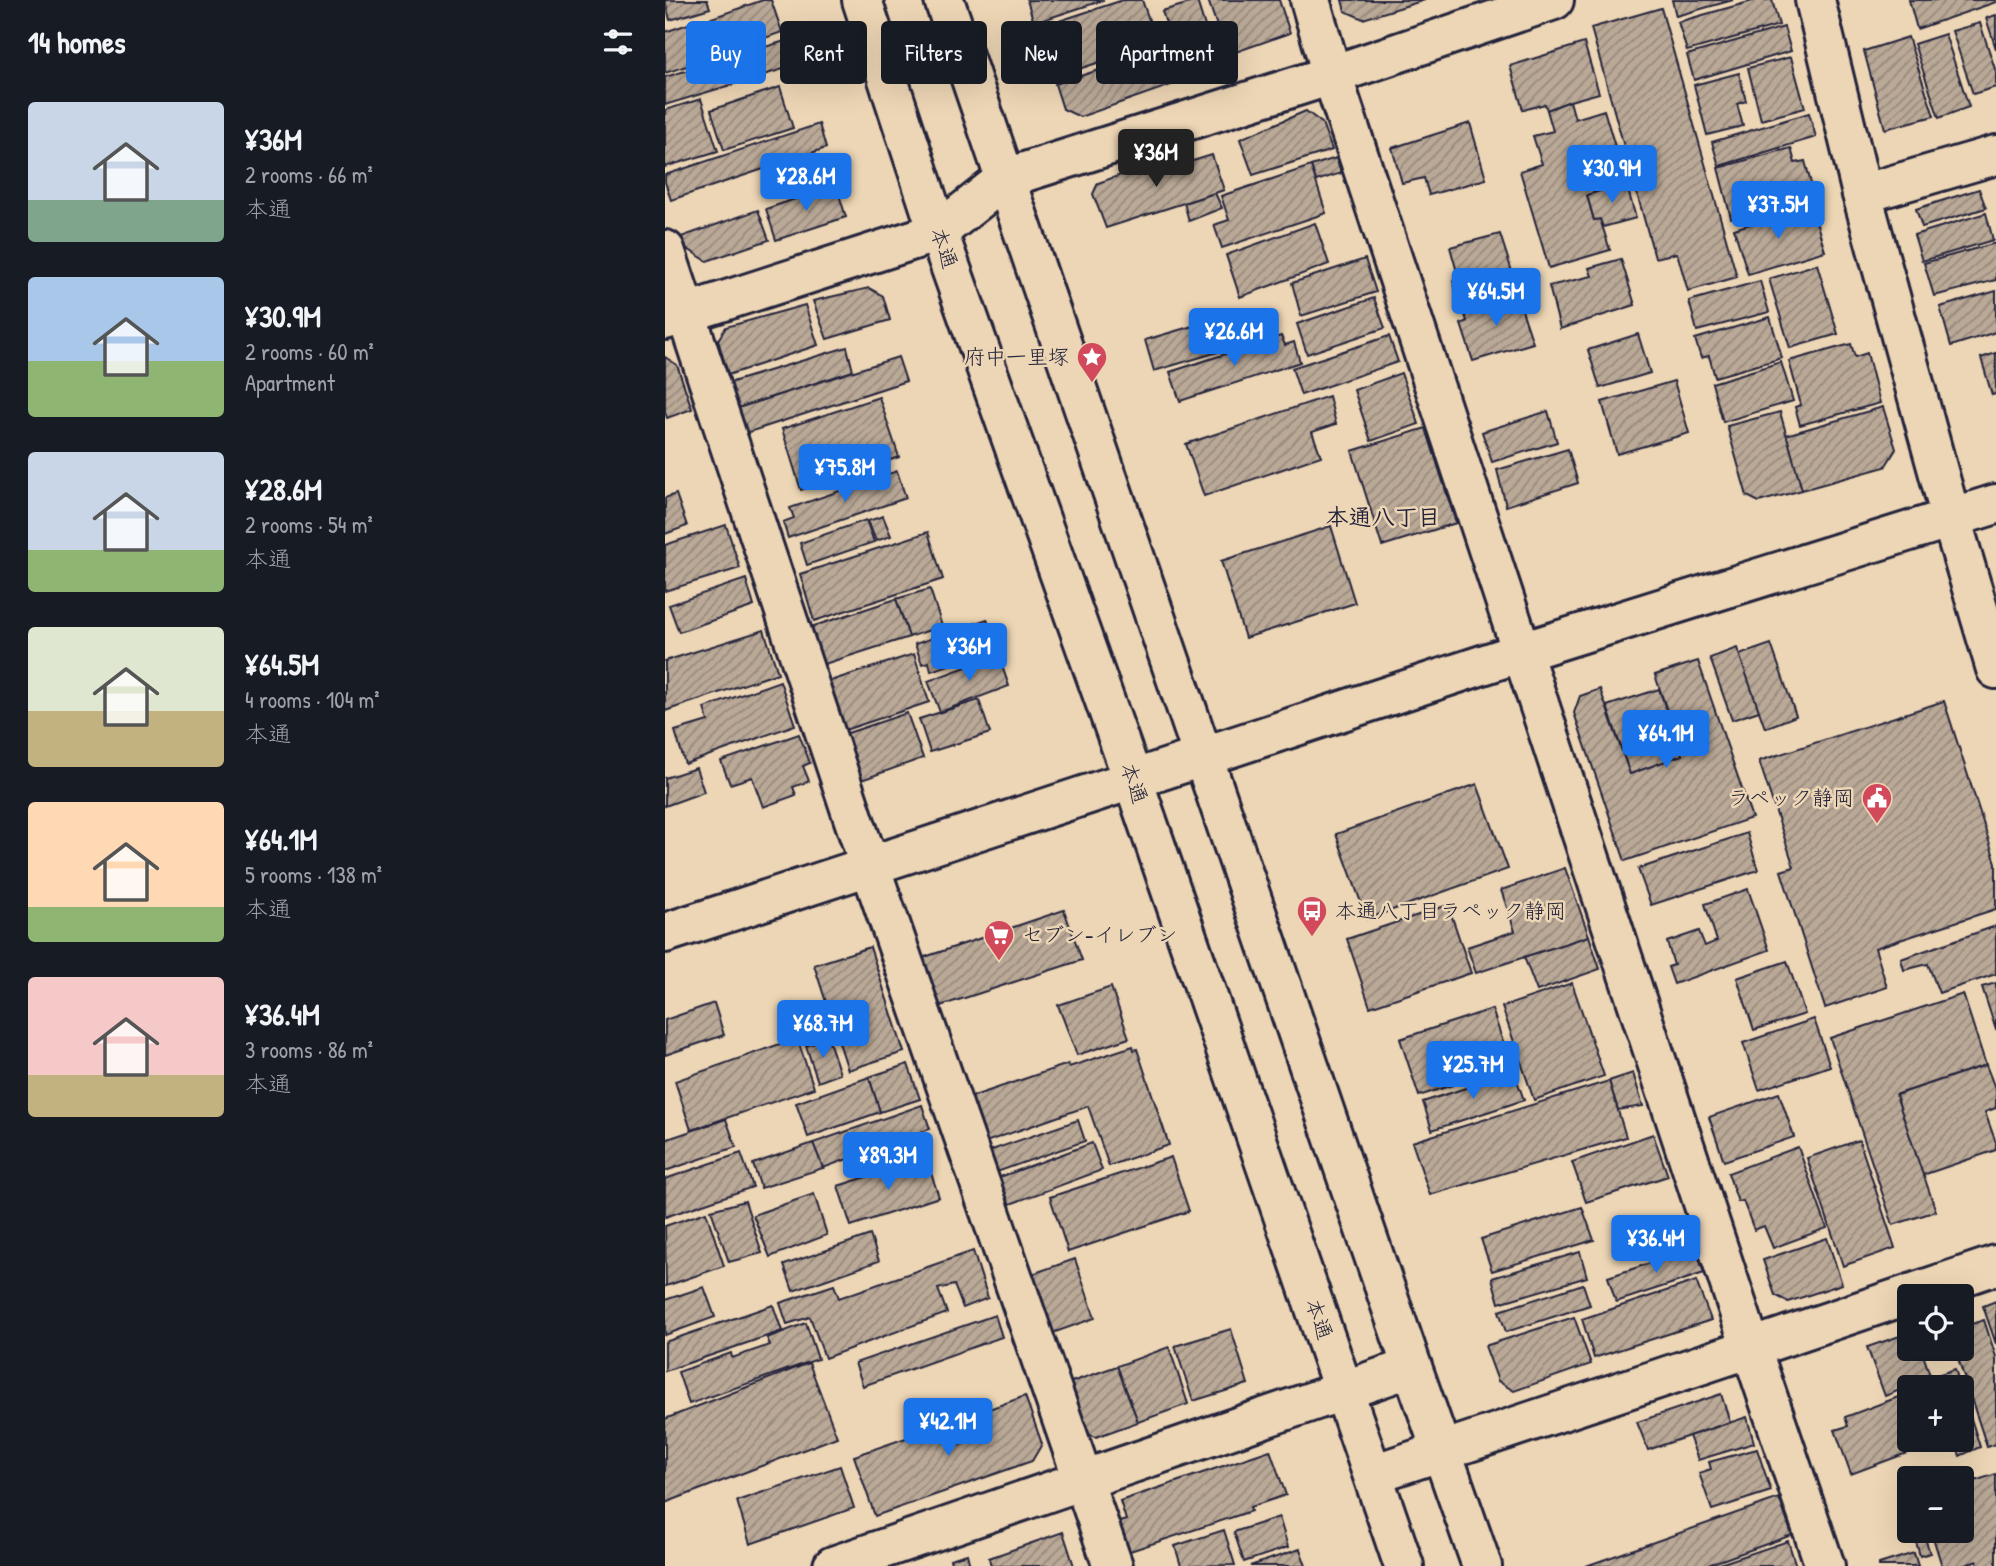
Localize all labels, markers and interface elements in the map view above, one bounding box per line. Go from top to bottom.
chip: Buy [686,21,766,84]
chip: Rent [780,21,867,84]
chip: Filters [881,21,987,84]
chip: New [1001,21,1082,84]
chip: Apartment [1096,21,1238,84]
text: 14 homes [28,22,126,62]
icon: filters [599,23,637,61]
text: ¥36M [245,119,302,159]
icon: home [84,130,168,214]
pin: ¥36M [1115,130,1197,189]
text: ¥36M [1134,136,1178,167]
pin: ¥30.9M [1555,146,1669,205]
text: ¥30.9M [1583,152,1641,183]
pin: ¥28.6M [749,154,863,213]
text: 2 rooms · 66 m² [245,159,373,190]
text: ¥28.6M [776,160,836,191]
pin: ¥37.5M [1721,182,1835,241]
text: ¥37.5M [1748,188,1808,219]
text: 本通 [245,193,291,224]
street label: 本通 [924,223,965,272]
pin: ¥64.5M [1439,268,1553,328]
text: ¥64.5M [1468,275,1524,306]
text: ¥30.9M [245,296,321,336]
icon: home [84,305,168,389]
pin: ¥26.6M [1177,308,1291,368]
text: ¥26.6M [1205,315,1263,346]
text: 2 rooms · 60 m² [245,336,374,367]
place icon: 府中一里塚 [1075,340,1109,384]
place label: 府中一里塚 [964,342,1069,371]
text: Apartment [245,367,335,398]
pin: ¥75.8M [788,444,902,504]
text: ¥75.8M [815,451,875,482]
text: ¥28.6M [245,469,322,509]
icon: home [84,480,168,564]
district label: 本通八丁目 [1326,501,1441,532]
text: 2 rooms · 54 m² [245,509,373,540]
text: 本通 [245,543,291,574]
pin: ¥36M [928,624,1010,683]
text: ¥36M [947,630,991,661]
text: ¥64.5M [245,644,319,684]
icon: home [84,655,168,739]
text: 4 rooms · 104 m² [245,684,379,715]
pin: ¥64.1M [1609,710,1723,770]
text: ¥64.1M [1638,717,1694,748]
text: 本通 [245,718,291,749]
street label: 本通 [1114,758,1155,807]
public building icon: ラペック静岡 [1860,781,1894,825]
place label: ラペック静岡 [1728,783,1854,812]
text: ¥64.1M [245,819,317,859]
icon: home [84,830,168,914]
text: 5 rooms · 138 m² [245,859,382,890]
text: 本通 [245,893,291,924]
bus stop icon: 本通八丁目ラペック静岡 [1295,894,1329,938]
place label: 本通八丁目ラペック静岡 [1335,896,1566,925]
supermarket icon: セブン-イレブン [982,918,1016,962]
place label: セブン-イレブン [1022,920,1177,949]
text: ¥36.4M [245,994,320,1034]
pin: ¥68.7M [766,1000,880,1060]
icon: home [84,1005,168,1089]
text: ¥68.7M [793,1007,853,1038]
text: 3 rooms · 86 m² [245,1034,373,1065]
pin: ¥25.7M [1416,1042,1530,1101]
text: ¥25.7M [1442,1048,1504,1079]
text: 本通 [245,1068,291,1099]
pin: ¥89.3M [831,1132,945,1192]
text: ¥89.3M [859,1139,917,1170]
pin: ¥36.4M [1599,1216,1713,1275]
text: ¥36.4M [1627,1222,1685,1253]
map controls [1897,1284,1974,1543]
button: locate [1897,1284,1974,1361]
street label: 本通 [1299,1294,1340,1343]
button: + [1897,1375,1974,1452]
pin: ¥42.1M [891,1398,1005,1458]
text: ¥42.1M [919,1405,977,1436]
button: − [1897,1466,1974,1543]

